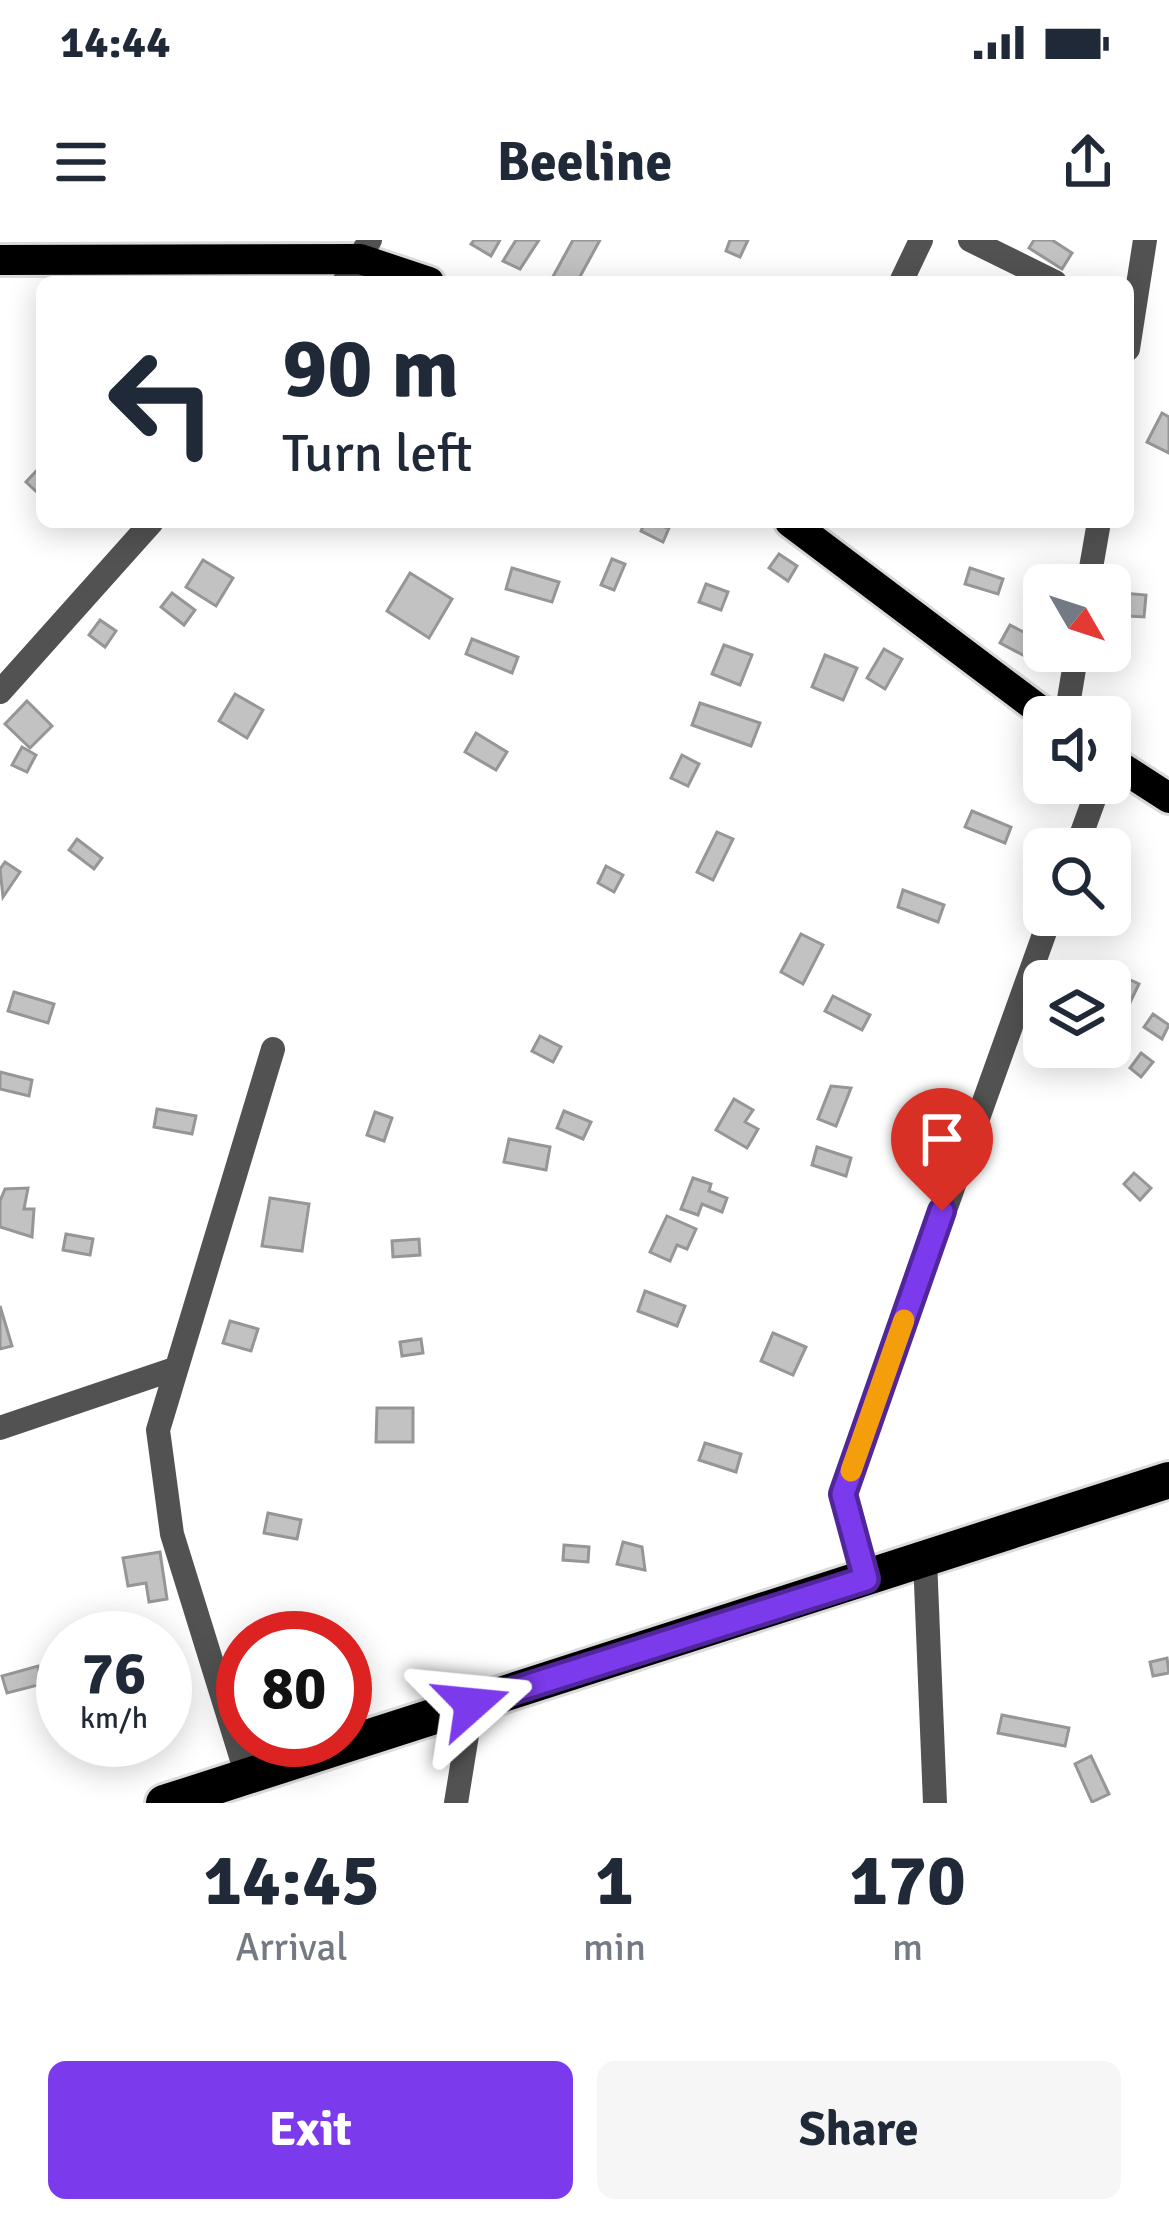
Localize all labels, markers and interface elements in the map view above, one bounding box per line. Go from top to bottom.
text: 14:44 [60,15,170,70]
icon: menu [48,129,114,195]
text: Beeline [497,129,672,196]
icon: share [1055,129,1121,195]
text: 90 m [282,317,459,421]
icon: left [84,324,240,480]
text: Turn left [282,420,472,487]
north arrow [1023,564,1131,672]
map controls [1023,564,1131,1068]
button: sound [1023,696,1131,804]
button: search [1023,828,1131,936]
button: layers [1023,960,1131,1068]
pin [891,1088,993,1211]
icon: arrive [909,1106,975,1172]
speed limit sign: 80 [216,1611,372,1767]
text: 76 [82,1637,146,1711]
position arrow [409,1641,535,1767]
text: km/h [80,1700,148,1737]
text: 14:45 [203,1836,380,1925]
text: 1 [595,1836,634,1925]
text: 170 [849,1836,966,1925]
text: Arrival [235,1923,348,1971]
text: min [583,1923,646,1971]
text: m [892,1923,923,1971]
button: Exit [48,2061,573,2199]
button: Share [597,2061,1121,2199]

